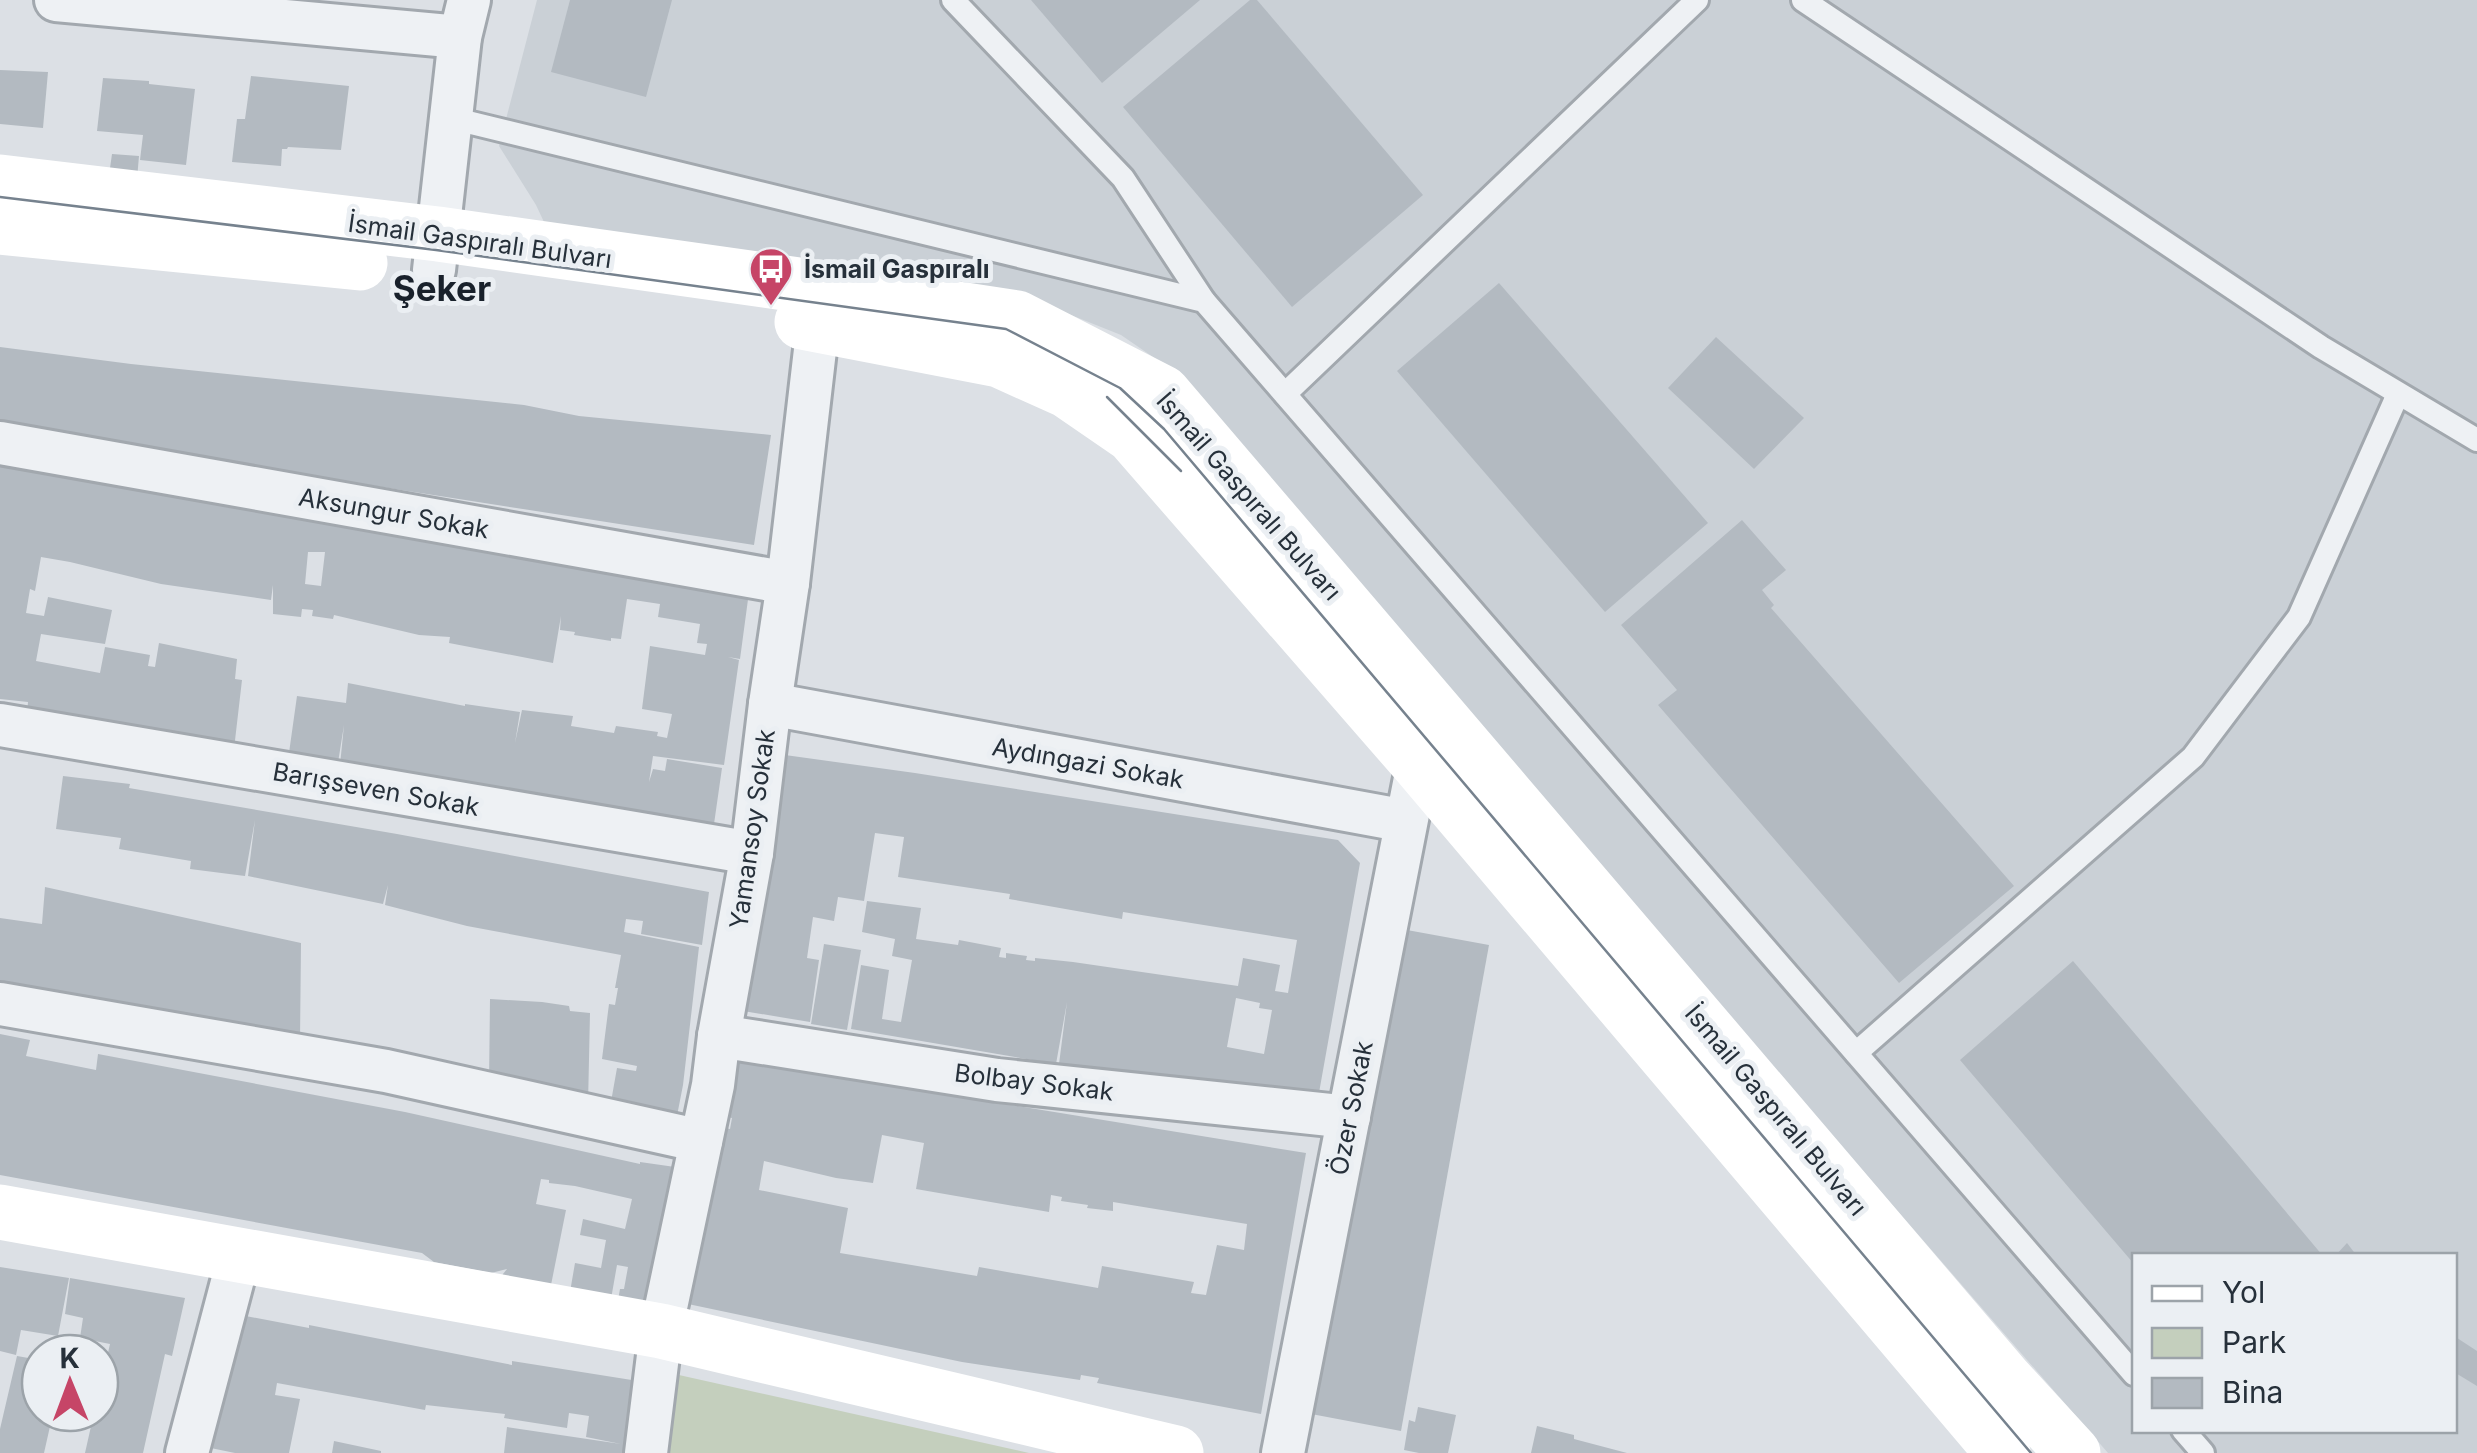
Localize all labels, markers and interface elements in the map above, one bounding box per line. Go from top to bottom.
street label: İsmail Gaspıralı Bulvarı [346,207,614,274]
bus stop icon: İsmail Gaspıralı [748,246,794,307]
place label: İsmail Gaspıralı [804,253,990,284]
district label: Şeker [393,267,491,309]
street label: İsmail Gaspıralı Bulvarı [1150,385,1348,606]
street label: Aksungur Sokak [296,481,492,545]
street label: Yamansoy Sokak [723,727,781,931]
street label: Aydıngazi Sokak [990,731,1186,795]
street label: Barışseven Sokak [270,756,482,822]
street label: İsmail Gaspıralı Bulvarı [1679,998,1874,1222]
street label: Özer Sokak [1323,1038,1379,1178]
street label: Bolbay Sokak [953,1057,1116,1107]
legend [2132,1253,2457,1433]
text: Yol [2222,1274,2265,1310]
text: Park [2222,1324,2287,1360]
north arrow [20,1333,120,1433]
text: K [59,1341,80,1375]
text: Bina [2222,1374,2283,1410]

